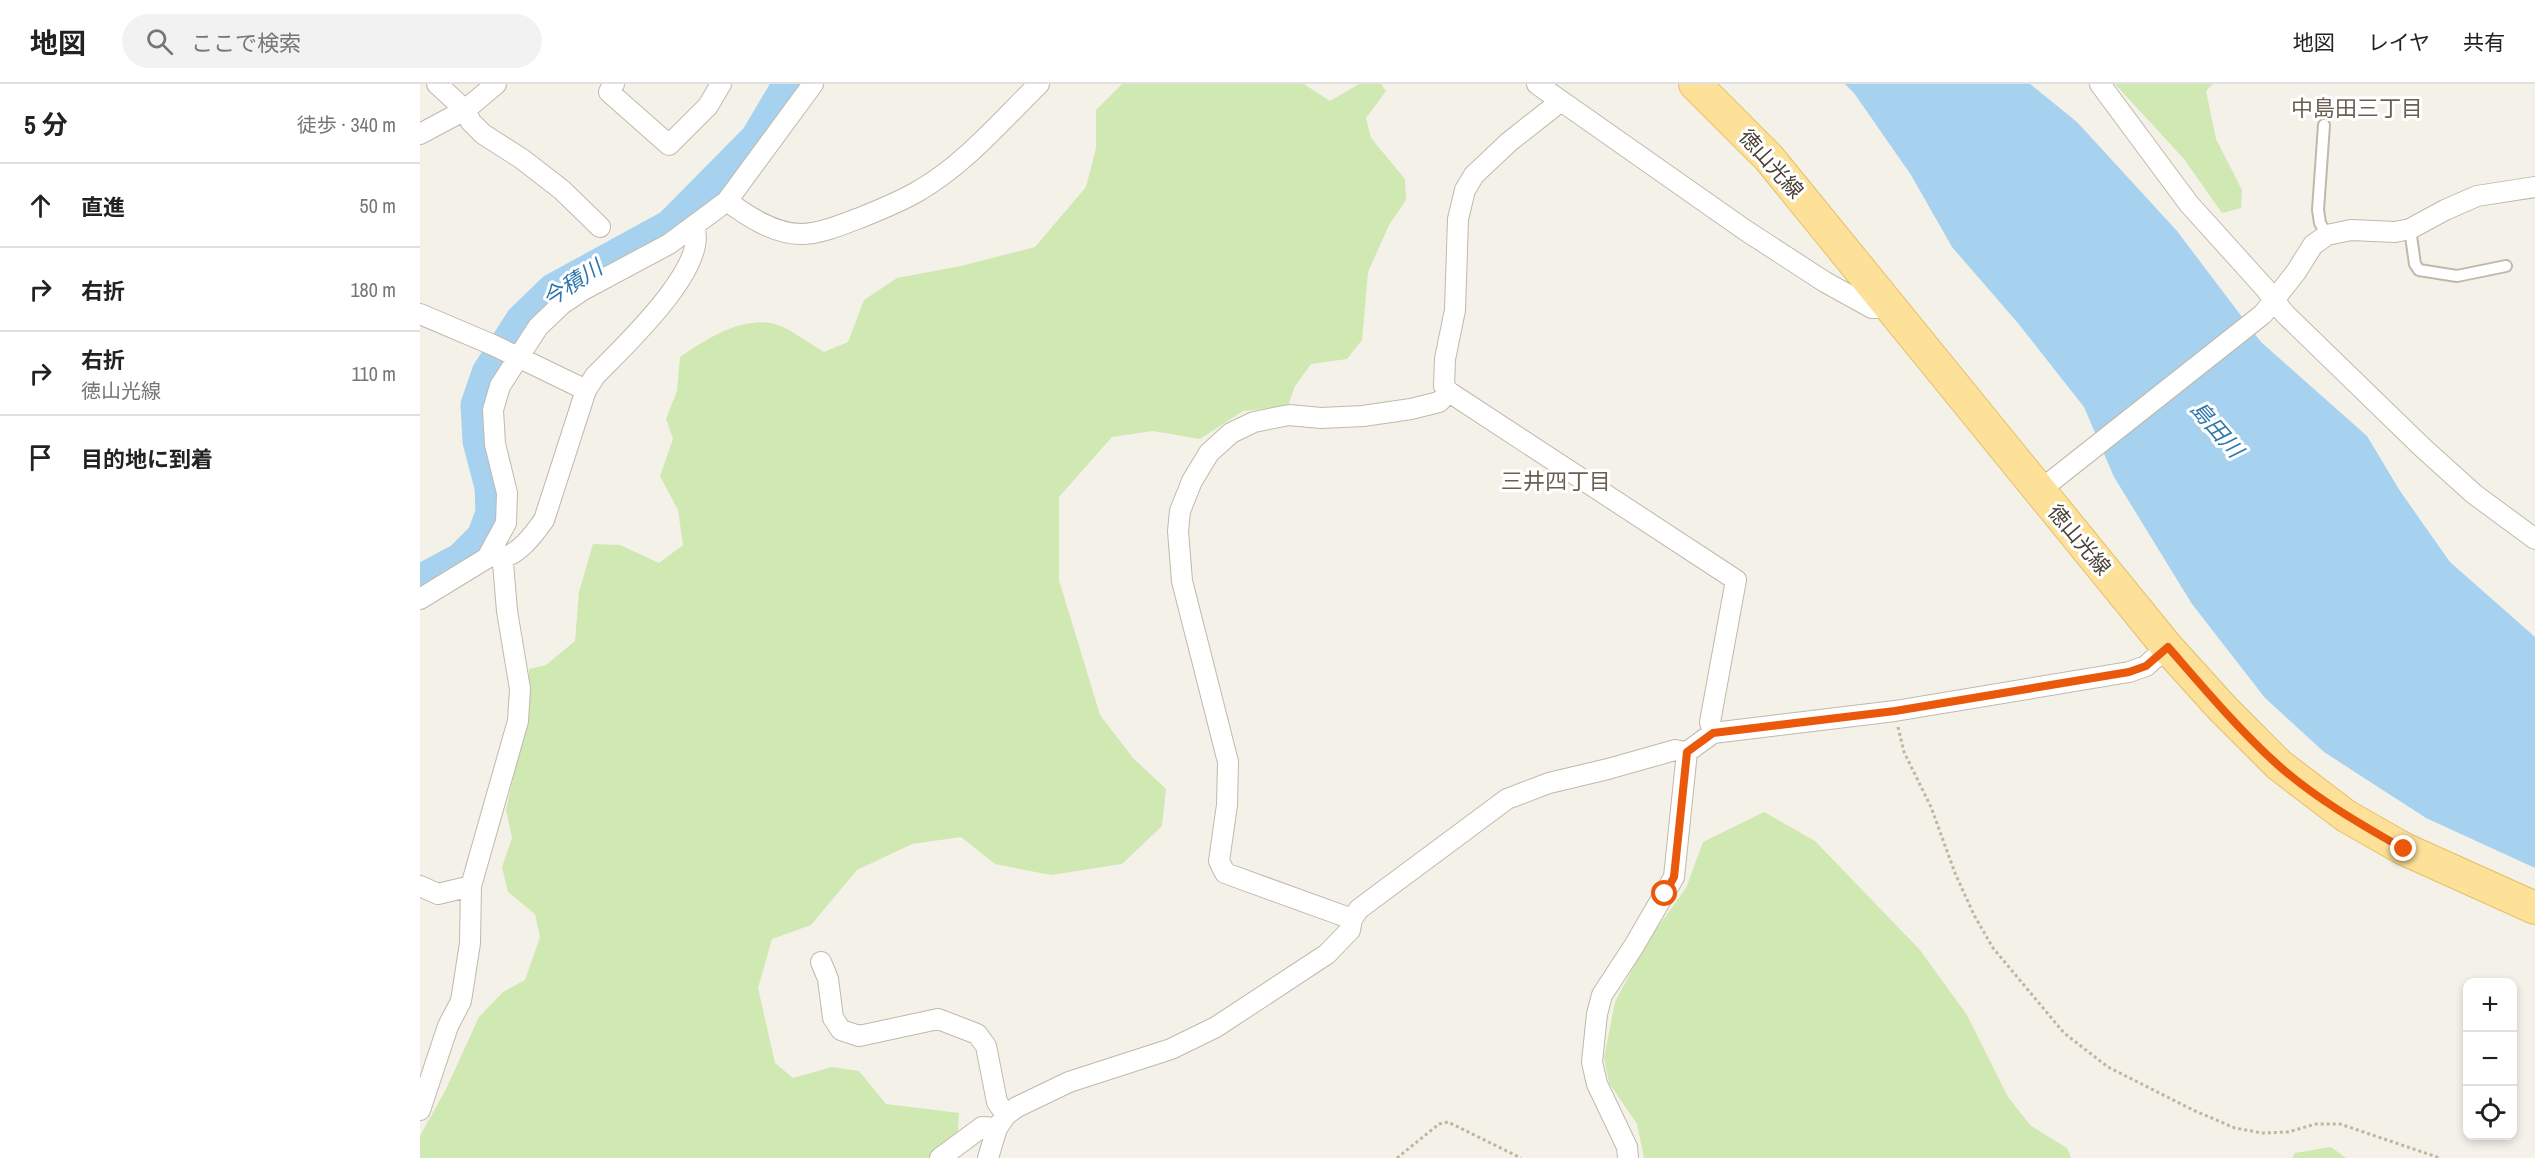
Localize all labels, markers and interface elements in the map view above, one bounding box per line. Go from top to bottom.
search box [122,14,542,68]
text: 地図 [30,24,86,62]
icon: search [143,25,176,58]
text: ここで検索 [191,28,301,58]
text: 地図 [2293,28,2335,57]
text: レイヤ [2368,28,2430,57]
text: 共有 [2463,28,2505,57]
district label: 中島田三丁目 [2291,93,2423,123]
text: 5 分 [24,107,68,142]
text: 徒歩 · 340 m [297,111,396,138]
street label: 徳山光線 [1732,123,1810,205]
icon: ahead [24,189,57,222]
text: 直進 [81,192,125,222]
text: 50 m [360,192,396,219]
water label: 今積川 [536,251,610,314]
icon: right [24,273,57,306]
text: 右折 [81,276,125,306]
text: 180 m [350,276,396,303]
text: 右折 [81,345,125,375]
icon: right [24,357,57,390]
text: 110 m [352,360,396,387]
text: 徳山光線 [81,377,161,404]
water label: 島田川 [2184,394,2251,465]
icon: arrive [24,441,57,474]
text: 目的地に到着 [81,444,213,474]
district label: 三井四丁目 [1501,466,1611,496]
street label: 徳山光線 [2041,498,2117,581]
route end [2390,835,2416,861]
route start [1651,880,1677,906]
map controls [2463,978,2517,1140]
button: + [2463,978,2517,1032]
button: − [2463,1032,2517,1086]
button: locate [2463,1086,2517,1140]

